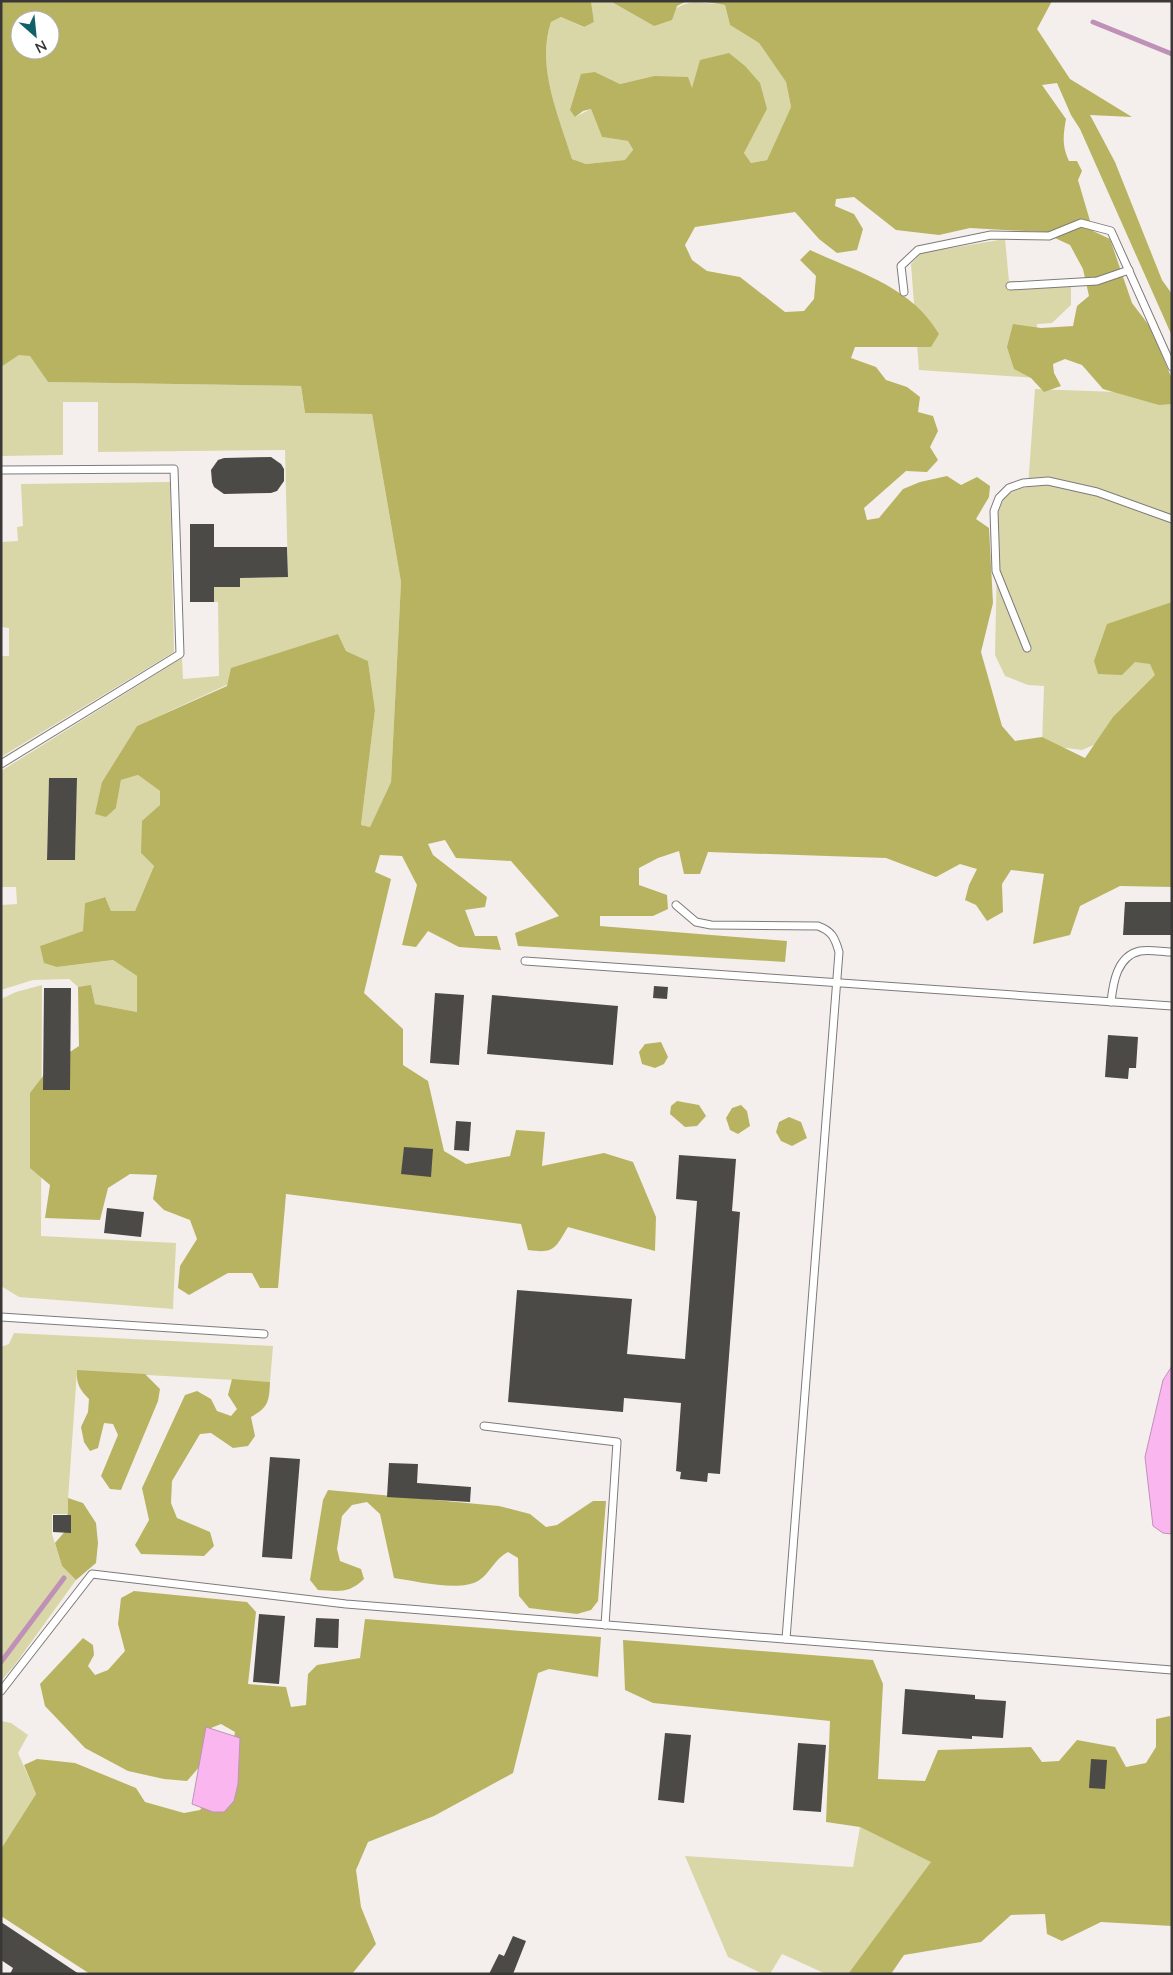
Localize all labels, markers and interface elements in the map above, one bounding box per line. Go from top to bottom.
north arrow [10,10,60,60]
text: N [32,37,50,57]

